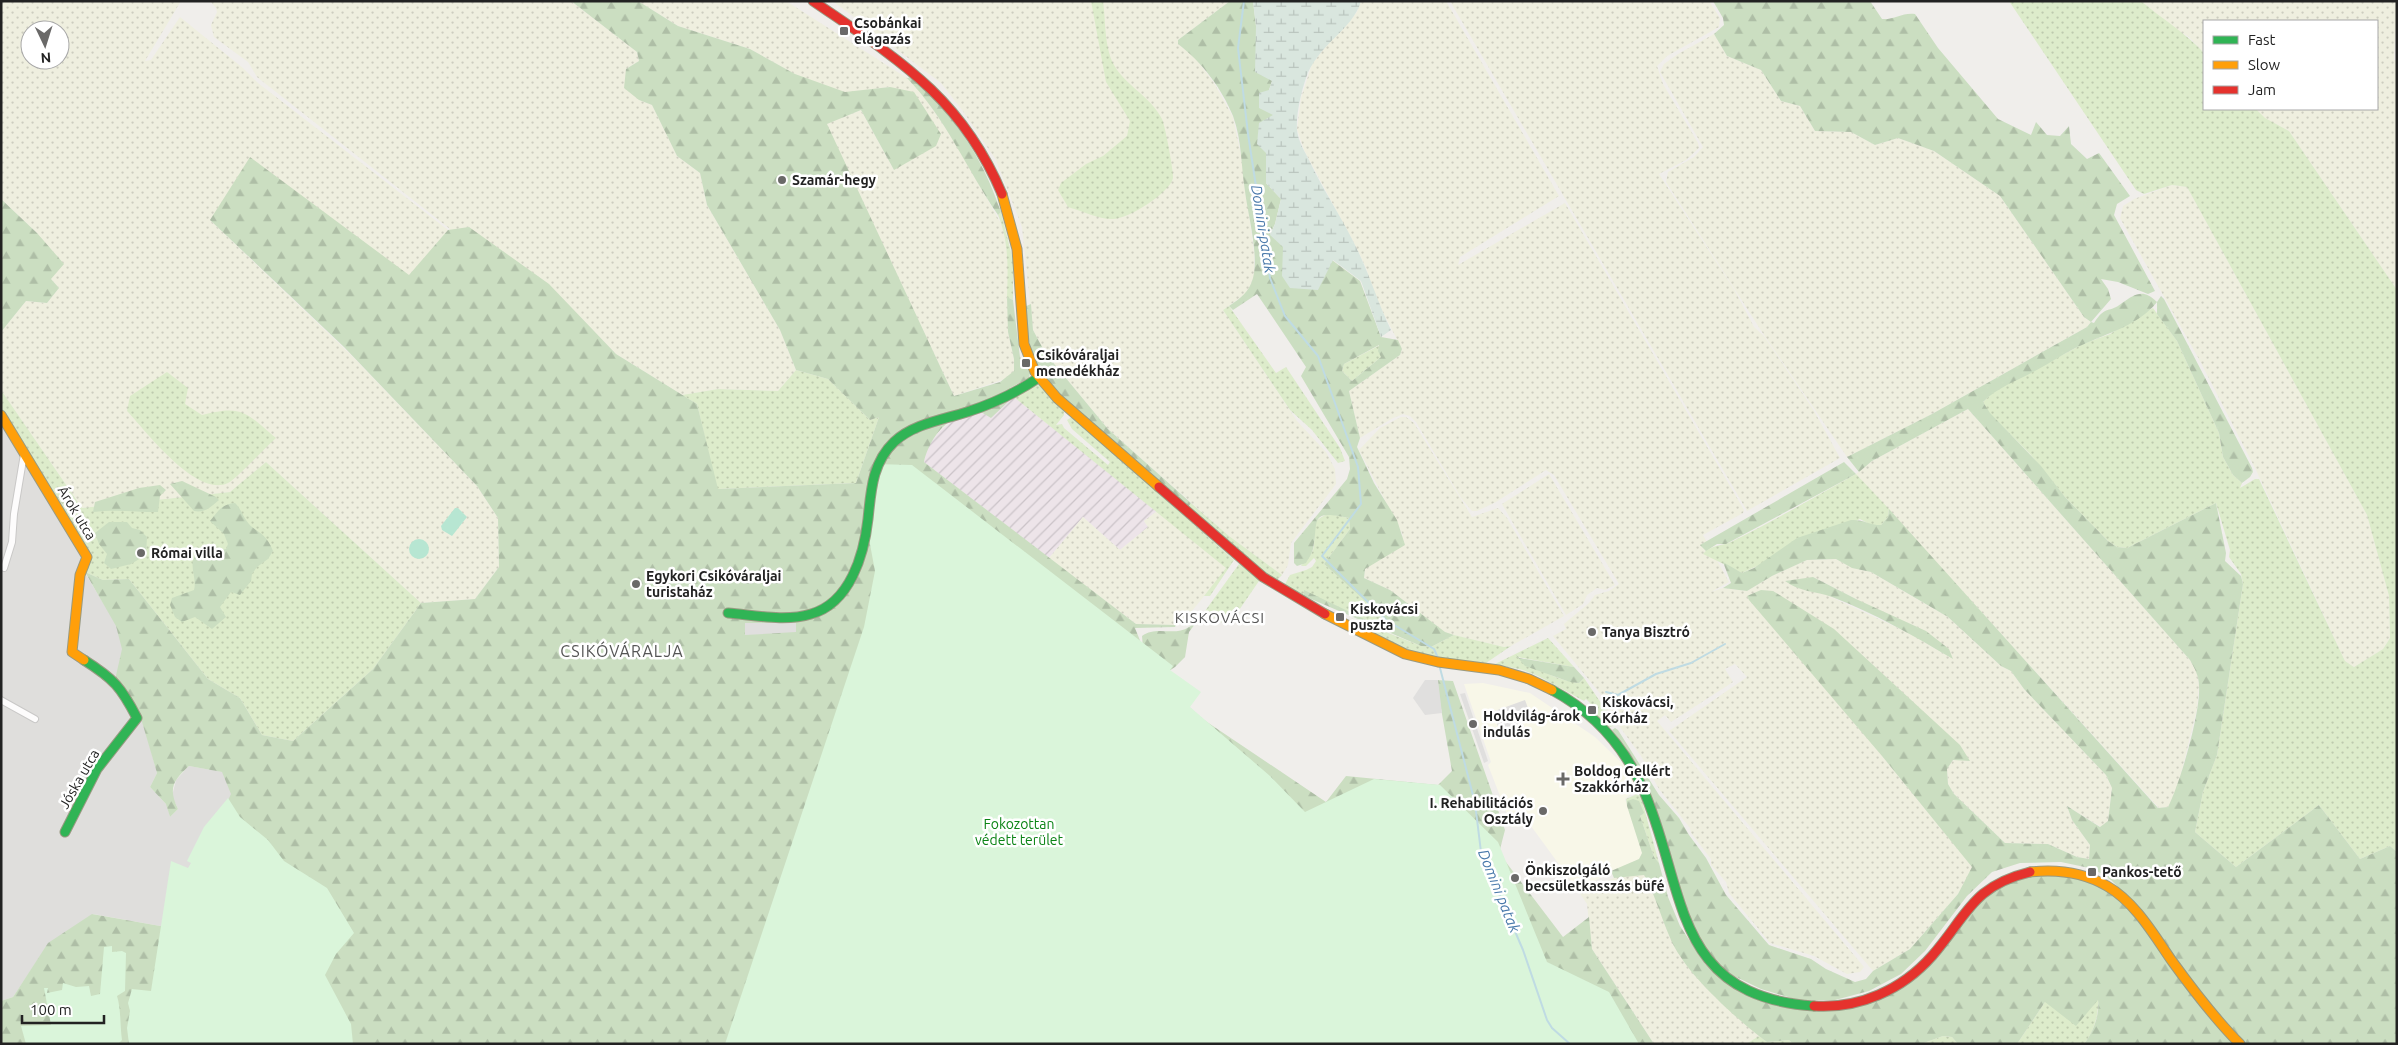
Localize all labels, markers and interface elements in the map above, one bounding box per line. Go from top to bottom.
place label: Csobánkai elágazás [854,15,922,47]
north arrow [20,20,70,70]
legend [2203,20,2378,110]
marker: Csobánkai elágazás [838,25,850,37]
text: Fast [2248,31,2276,48]
text: N [40,50,52,66]
text: Slow [2248,56,2281,73]
text: Jam [2248,81,2276,98]
place label: Szamár-hegy [792,172,877,188]
marker: Szamár-hegy [776,174,788,186]
water label: Domini-patak [1248,184,1279,275]
place label: Csikóváraljai menedékház [1036,347,1119,379]
marker: Csikóváraljai menedékház [1020,357,1032,369]
street label: Árok utca [55,483,100,543]
place label: Római villa [151,545,223,561]
marker: Római villa [135,547,147,559]
place label: Egykori Csikóváraljai turistaház [646,568,782,600]
marker: Egykori Csikóváraljai turistaház [630,578,642,590]
place label: Kiskovácsi puszta [1350,601,1418,633]
district label: KISKOVÁCSI [1175,609,1265,626]
marker: Kiskovácsi puszta [1334,611,1346,623]
place label: Tanya Bisztró [1602,624,1690,640]
marker: Tanya Bisztró [1586,626,1598,638]
district label: CSIKÓVÁRALJA [560,640,684,660]
place label: Kiskovácsi, Kórház [1602,694,1673,726]
marker: Kiskovácsi, Kórház [1586,704,1598,716]
place label: Holdvilág-árok indulás [1483,708,1580,740]
marker: Holdvilág-árok indulás [1467,718,1479,730]
street label: Jóska utca [56,747,102,811]
place label: Boldog Gellért Szakkórház [1574,763,1670,795]
marker: Boldog Gellért Szakkórház [1556,772,1570,786]
place label: I. Rehabilitációs Osztály [1430,795,1534,827]
marker: I. Rehabilitációs Osztály [1537,805,1549,817]
park label: Fokozottan védett terület [975,816,1064,848]
water label: Domini patak [1475,847,1524,935]
place label: Önkiszolgáló becsületkasszás büfé [1525,861,1664,894]
place label: Pankos-tető [2102,864,2182,880]
marker: Pankos-tető [2086,866,2098,878]
marker: Önkiszolgáló becsületkasszás büfé [1509,872,1521,884]
scale bar [22,992,105,1024]
text: 100 m [30,1001,72,1018]

